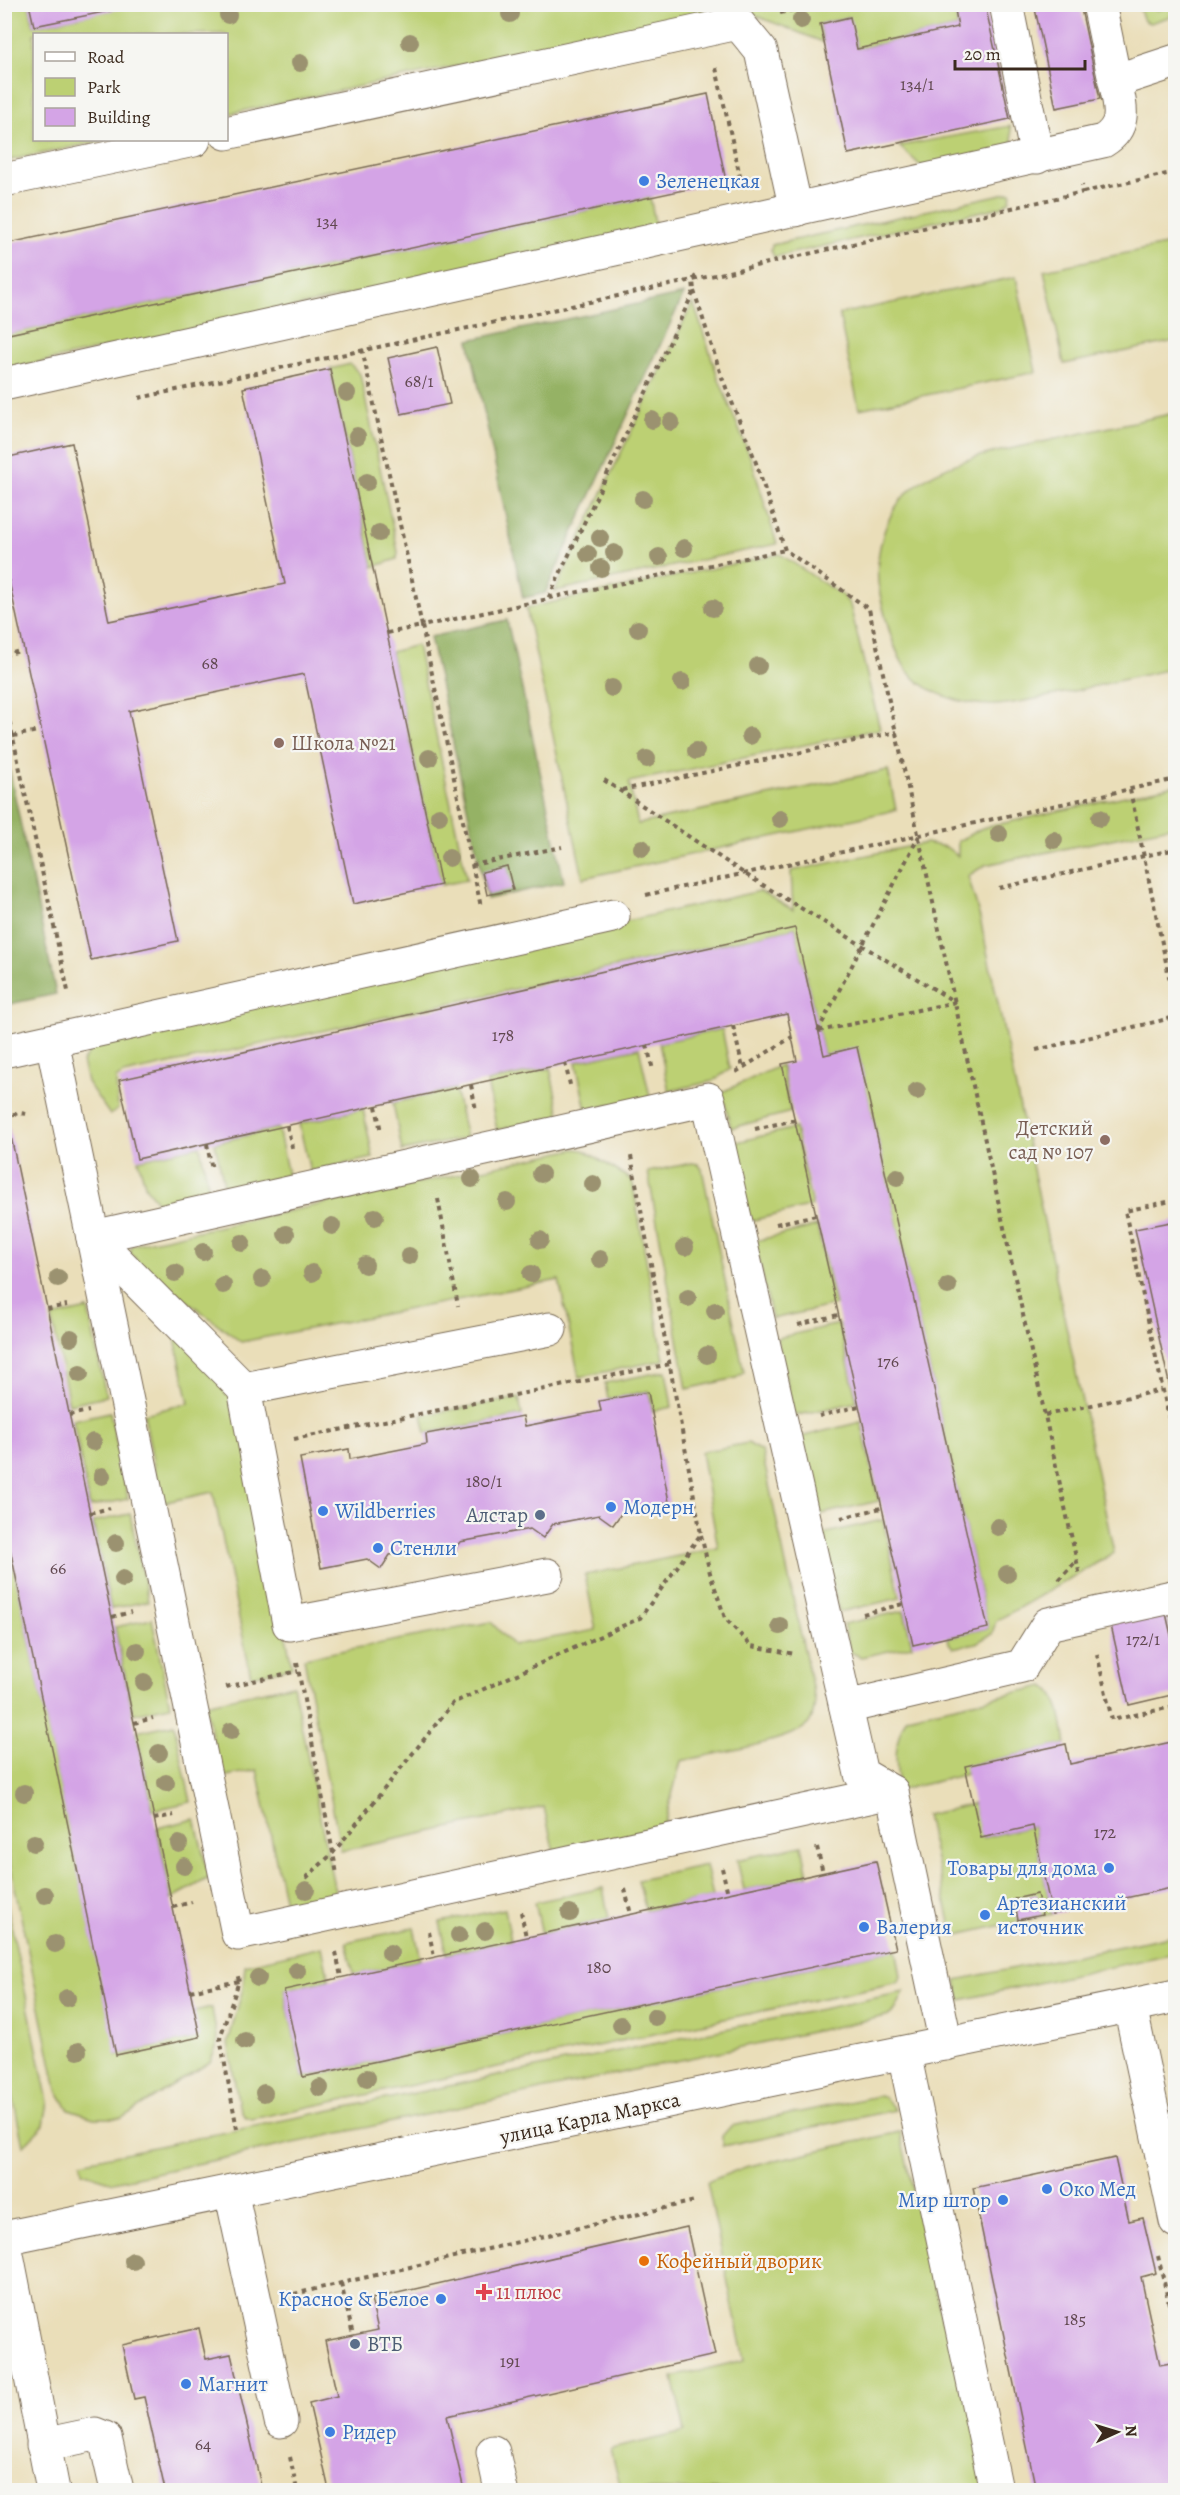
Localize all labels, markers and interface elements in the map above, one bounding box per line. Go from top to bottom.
legend [33,33,228,141]
scale bar [955,33,1086,71]
text: 20 m [964,42,1001,66]
text: Road [87,45,125,69]
house number: 134/1 [900,72,934,96]
text: Park [87,75,121,99]
text: Building [87,105,151,129]
place label: Зеленецкая [656,167,760,195]
marker: Зеленецкая [637,174,651,188]
house number: 134 [316,209,338,233]
house number: 68/1 [404,369,434,393]
house number: 68 [201,651,219,675]
place label: Школа №21 [291,729,396,757]
marker: Школа №21 [272,736,286,750]
house number: 178 [492,1023,514,1047]
place label: Детский сад № 107 [1009,1114,1093,1166]
marker: Детский сад № 107 [1098,1133,1112,1147]
house number: 176 [877,1349,899,1373]
house number: 180/1 [466,1469,502,1493]
place label: Модерн [623,1493,694,1521]
place label: Wildberries [334,1497,436,1525]
marker: Модерн [604,1500,618,1514]
place label: Алстар [465,1501,528,1529]
marker: Wildberries [316,1504,330,1518]
marker: Алстар [533,1508,547,1522]
place label: Стенли [390,1534,457,1562]
marker: Стенли [371,1541,385,1555]
house number: 66 [50,1556,66,1580]
house number: 172/1 [1126,1627,1160,1651]
house number: 172 [1094,1820,1117,1844]
place label: Товары для дома [948,1854,1097,1882]
marker: Товары для дома [1102,1861,1116,1875]
place label: Артезианский источник [996,1889,1127,1941]
marker: Артезианский источник [978,1908,992,1922]
place label: Валерия [876,1913,952,1941]
marker: Валерия [857,1920,871,1934]
house number: 180 [587,1955,611,1979]
street label: улица Карла Маркса [496,2085,683,2151]
place label: Око Мед [1059,2175,1136,2203]
marker: Око Мед [1040,2182,1054,2196]
place label: Мир штор [898,2186,991,2214]
marker: Мир штор [996,2193,1010,2207]
place label: Кофейный дворик [656,2247,822,2275]
marker: Кофейный дворик [637,2254,651,2268]
place label: 11 плюс [496,2278,561,2306]
place label: Красное & Белое [278,2285,429,2313]
marker: 11 плюс [477,2285,491,2299]
marker: Красное & Белое [434,2292,448,2306]
house number: 185 [1064,2307,1086,2331]
place label: ВТБ [367,2330,403,2358]
marker: ВТБ [348,2337,362,2351]
house number: 191 [500,2349,520,2373]
place label: Магнит [198,2370,268,2398]
marker: Магнит [179,2377,193,2391]
north arrow [1087,2402,1147,2462]
place label: Ридер [342,2418,397,2446]
text: N [1120,2424,1142,2438]
marker: Ридер [323,2425,337,2439]
house number: 64 [195,2432,211,2456]

